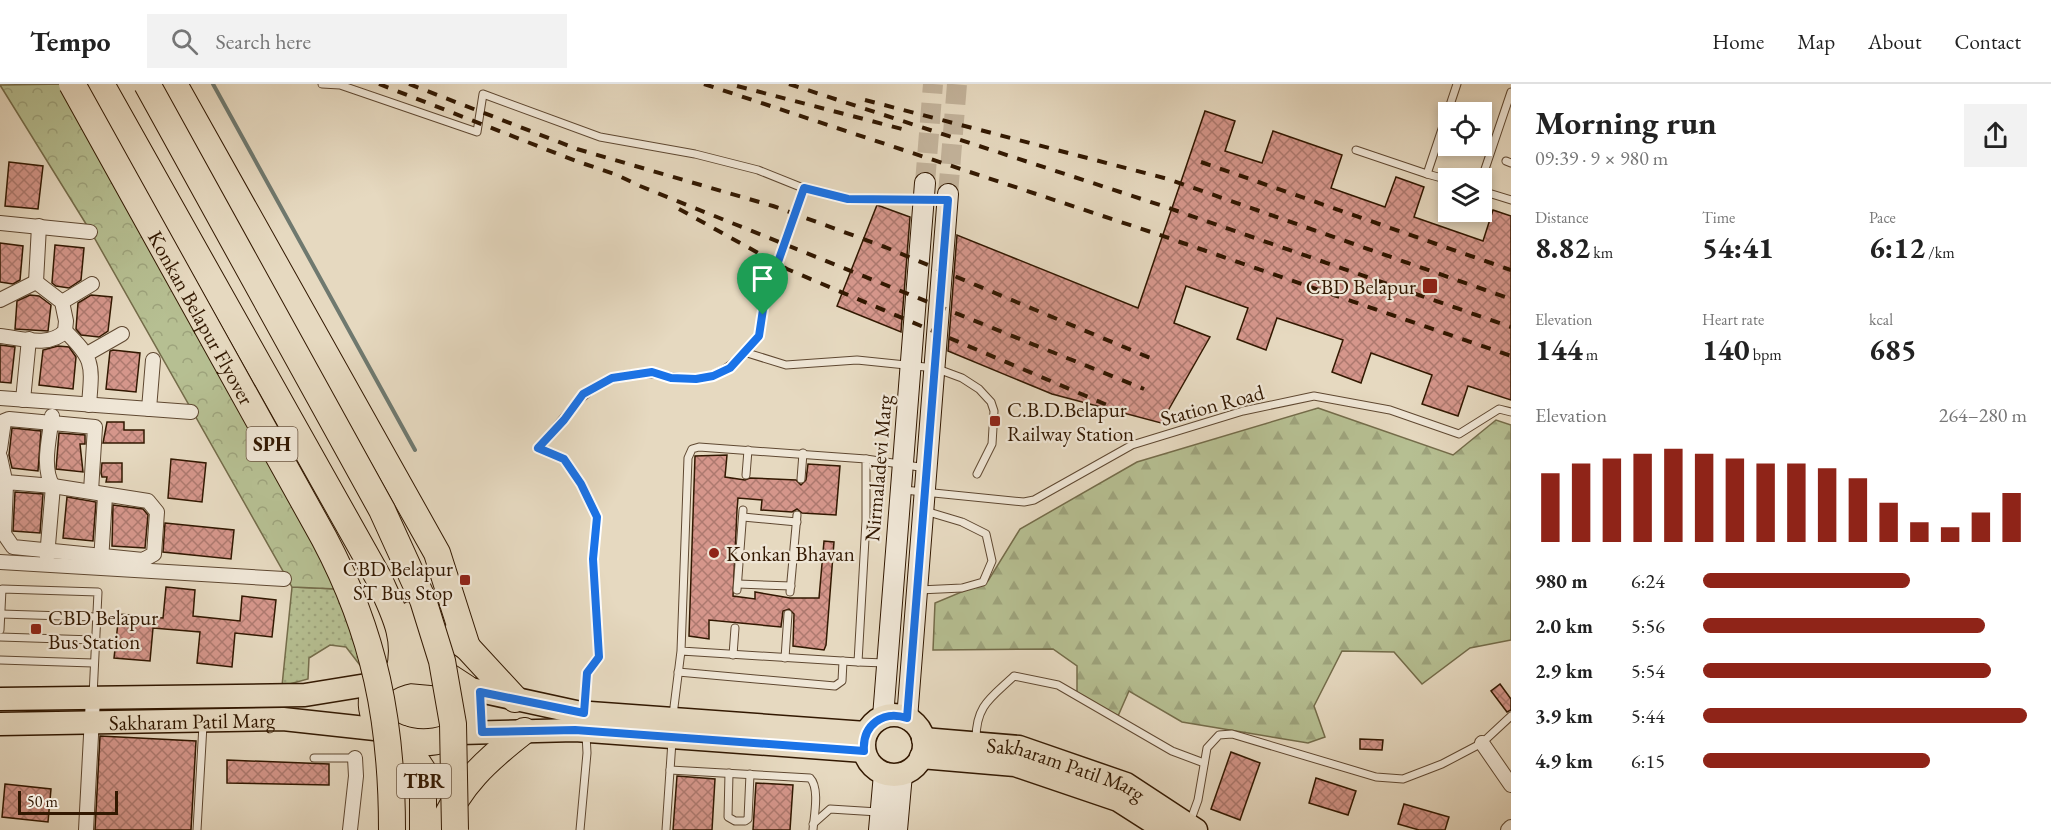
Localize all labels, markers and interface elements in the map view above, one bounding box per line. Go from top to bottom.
search box [147,14,567,68]
text: Tempo [30,23,111,59]
icon: search [168,25,201,58]
text: Search here [216,27,311,56]
text: Home [1712,28,1764,55]
text: Map [1797,28,1835,55]
text: About [1868,28,1921,55]
text: Contact [1954,28,2021,55]
text: Morning run [1535,101,1717,144]
map controls [1438,102,1492,222]
button: locate [1438,102,1492,156]
button: share [1964,104,2027,167]
text: 09:39 · 9 × 980 m [1535,145,1668,171]
button: layers [1438,168,1492,222]
text: Distance [1535,207,1588,228]
text: Time [1702,207,1735,228]
text: Pace [1869,207,1896,228]
street label: Konkan Belapur Flyover [142,226,261,409]
text: 8.82 [1535,228,1590,267]
text: 54:41 [1702,228,1774,267]
text: 6:12 [1869,228,1925,267]
text: km [1590,242,1613,263]
text: /km [1925,242,1955,263]
pin [737,253,788,315]
icon: arrive [746,262,779,295]
place label: CBD Belapur [1306,273,1416,300]
marker: CBD Belapur [1421,277,1439,295]
text: Elevation [1535,309,1593,330]
text: Heart rate [1702,309,1764,330]
text: kcal [1869,309,1893,330]
text: 144 [1535,330,1583,369]
text: 140 [1702,330,1750,369]
text: 685 [1869,330,1917,369]
text: m [1583,344,1598,365]
text: bpm [1750,344,1782,365]
street label: Station Road [1157,378,1267,432]
street label: Nirmaladevi Marg [858,393,898,543]
place label: C.B.D.Belapur Railway Station [1007,396,1134,447]
text: Elevation [1535,402,1607,428]
text: 264–280 m [1939,402,2027,428]
marker: C.B.D.Belapur Railway Station [988,414,1002,428]
road number: SPH [246,427,298,461]
place label: Konkan Bhavan [726,540,855,567]
marker: Konkan Bhavan [707,546,721,560]
place label: CBD Belapur ST Bus Stop [343,555,453,606]
text: 980 m [1535,568,1588,594]
text: 6:24 [1631,568,1665,594]
marker: CBD Belapur ST Bus Stop [458,573,472,587]
place label: CBD Belapur Bus Station [48,604,158,655]
text: 2.0 km [1535,613,1593,639]
text: 5:56 [1631,613,1665,639]
marker: CBD Belapur Bus Station [29,622,43,636]
text: 2.9 km [1535,658,1593,684]
text: 5:54 [1631,658,1665,684]
text: 3.9 km [1535,703,1593,729]
text: 5:44 [1631,703,1665,729]
street label: Sakharam Patil Marg [109,706,276,736]
street label: Sakharam Patil Marg [986,731,1151,807]
text: 4.9 km [1535,748,1593,774]
text: 6:15 [1631,748,1665,774]
road number: TBR [397,764,451,798]
scale bar [18,788,118,816]
text: 50 m [27,791,58,812]

